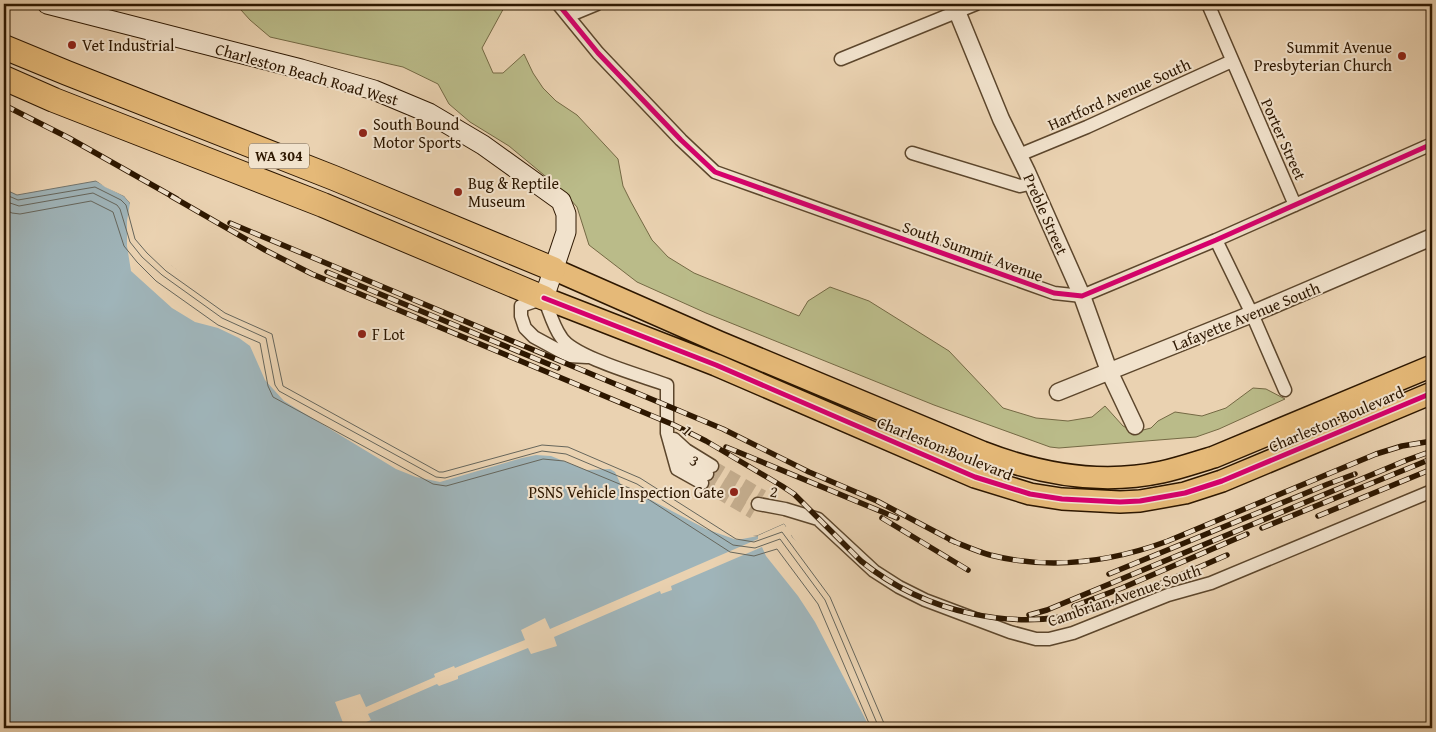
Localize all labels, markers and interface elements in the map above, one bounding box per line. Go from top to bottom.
place label: Vet Industrial [82,33,175,57]
place label: Summit Avenue Presbyterian Church [1254,35,1392,77]
street label: Charleston Beach Road West [213,36,402,112]
marker: Vet Industrial [66,39,78,51]
marker: Summit Avenue Presbyterian Church [1396,50,1408,62]
street label: Hartford Avenue South [1044,52,1194,136]
street label: Porter Street [1255,94,1313,184]
place label: South Bound Motor Sports [373,112,461,154]
marker: South Bound Motor Sports [357,127,369,139]
road number: WA 304 [249,144,309,168]
street label: Preble Street [1017,169,1075,259]
place label: Bug & Reptile Museum [468,171,559,213]
marker: Bug & Reptile Museum [452,186,464,198]
street label: South Summit Avenue [899,214,1047,288]
street label: Lafayette Avenue South [1168,275,1324,357]
place label: F Lot [372,322,405,346]
marker: F Lot [356,328,368,340]
street label: Charleston Boulevard [1265,380,1408,458]
street label: Charleston Boulevard [873,410,1017,486]
street label: 1 [677,419,699,441]
street label: 3 [686,448,704,472]
street label: 2 [768,479,780,503]
place label: PSNS Vehicle Inspection Gate [528,480,724,504]
marker: PSNS Vehicle Inspection Gate [728,486,740,498]
street label: Cambrian Avenue South [1044,557,1204,633]

